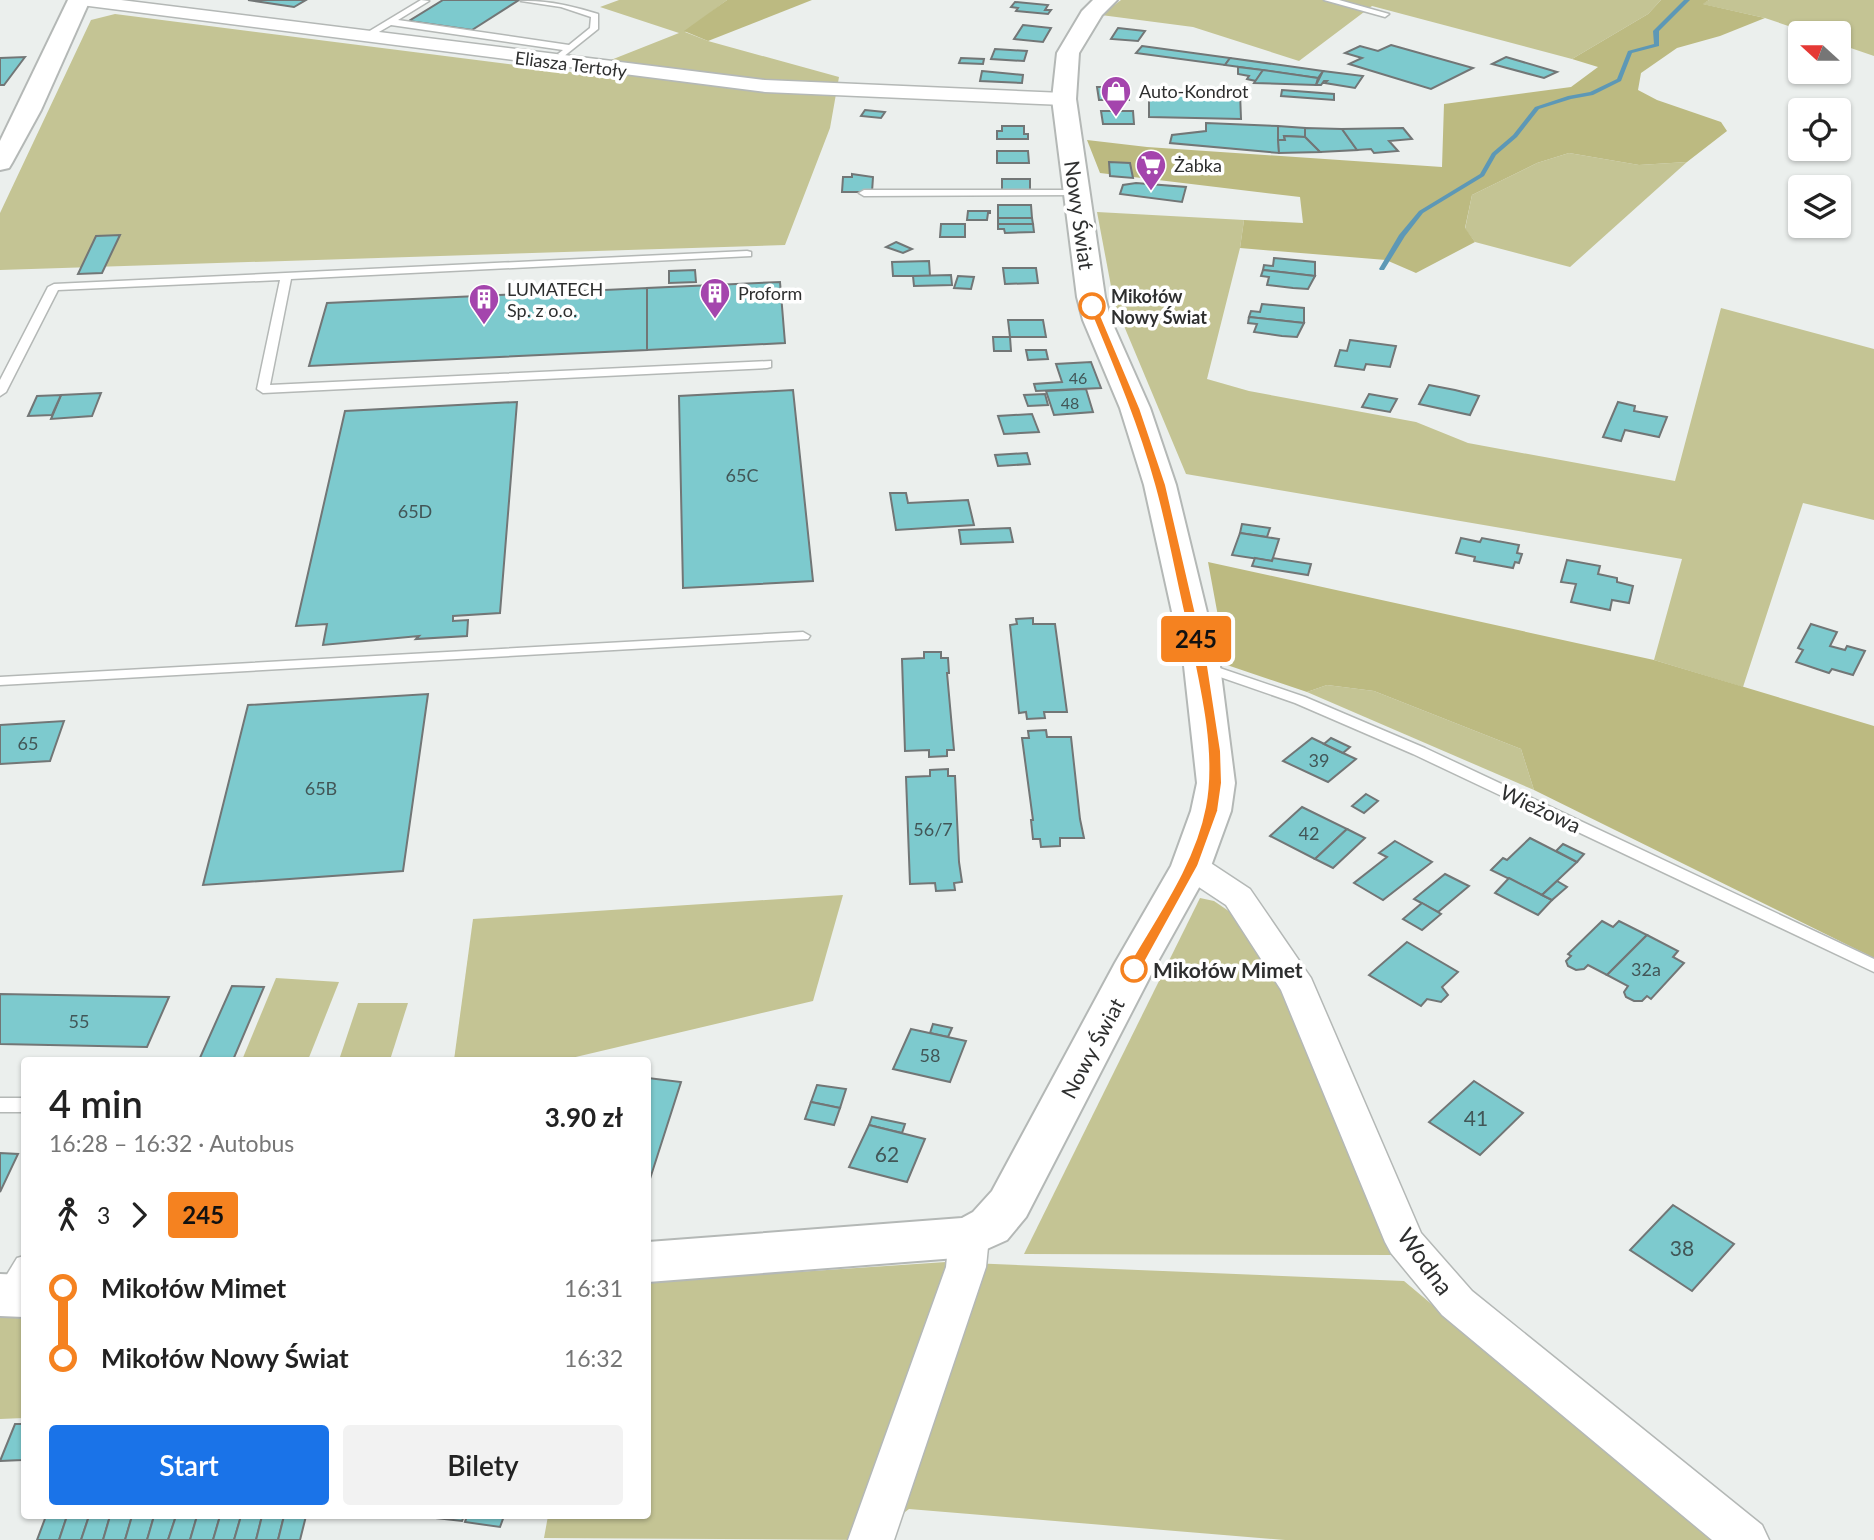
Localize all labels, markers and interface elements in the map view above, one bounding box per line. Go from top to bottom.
north arrow [1788,21,1852,84]
map controls [1788,21,1851,238]
street label: Eliasza Tertoły [514,46,629,82]
shop icon: Auto-Kondrot [1099,74,1133,118]
place label: Auto-Kondrot [1139,80,1249,102]
button: locate [1788,98,1851,161]
supermarket icon: Żabka [1134,148,1168,192]
place label: Żabka [1174,154,1222,176]
street label: Nowy Świat [1060,159,1100,272]
button: layers [1788,175,1851,238]
building icon: Proform [698,276,732,320]
place label: LUMATECH Sp. z o.o. [507,278,603,321]
building icon: LUMATECH Sp. z o.o. [467,282,501,326]
place label: Proform [738,282,802,304]
place label: Mikołów Nowy Świat [1111,285,1207,328]
marker: Mikołów Nowy Świat [1079,293,1105,319]
house number: 46 [1069,368,1087,387]
house number: 48 [1061,393,1079,412]
house number: 65C [726,464,758,486]
house number: 65D [398,500,432,522]
line badge: 245 [1156,616,1236,662]
text: 245 [1175,624,1217,653]
house number: 65 [18,732,38,754]
house number: 39 [1309,749,1329,771]
house number: 65B [305,777,337,799]
street label: Wieżowa [1497,779,1585,837]
house number: 56/7 [913,818,953,840]
house number: 42 [1299,822,1319,844]
marker: Mikołów Mimet [1121,956,1147,982]
place label: Mikołów Mimet [1153,957,1303,982]
house number: 32a [1631,958,1661,980]
street label: Nowy Świat [1055,993,1129,1102]
house number: 55 [69,1010,89,1032]
house number: 58 [920,1044,940,1066]
text: 4 min [49,1080,143,1126]
text: 3.90 zł [545,1101,623,1133]
house number: 41 [1464,1105,1488,1130]
text: 16:28 – 16:32 · Autobus [49,1129,294,1157]
house number: 62 [875,1141,899,1166]
icon: walk [49,1196,87,1234]
icon: forward [120,1196,158,1234]
text: 245 [182,1200,224,1229]
text: 3 [97,1201,110,1229]
street label: Wodna [1392,1222,1460,1300]
house number: 38 [1670,1235,1694,1260]
text: Mikołów Mimet [101,1272,286,1304]
text: 16:31 [564,1274,623,1302]
text: Mikołów Nowy Świat [101,1342,349,1374]
text: 16:32 [564,1344,623,1372]
button: Start [49,1425,329,1505]
button: Bilety [343,1425,623,1505]

